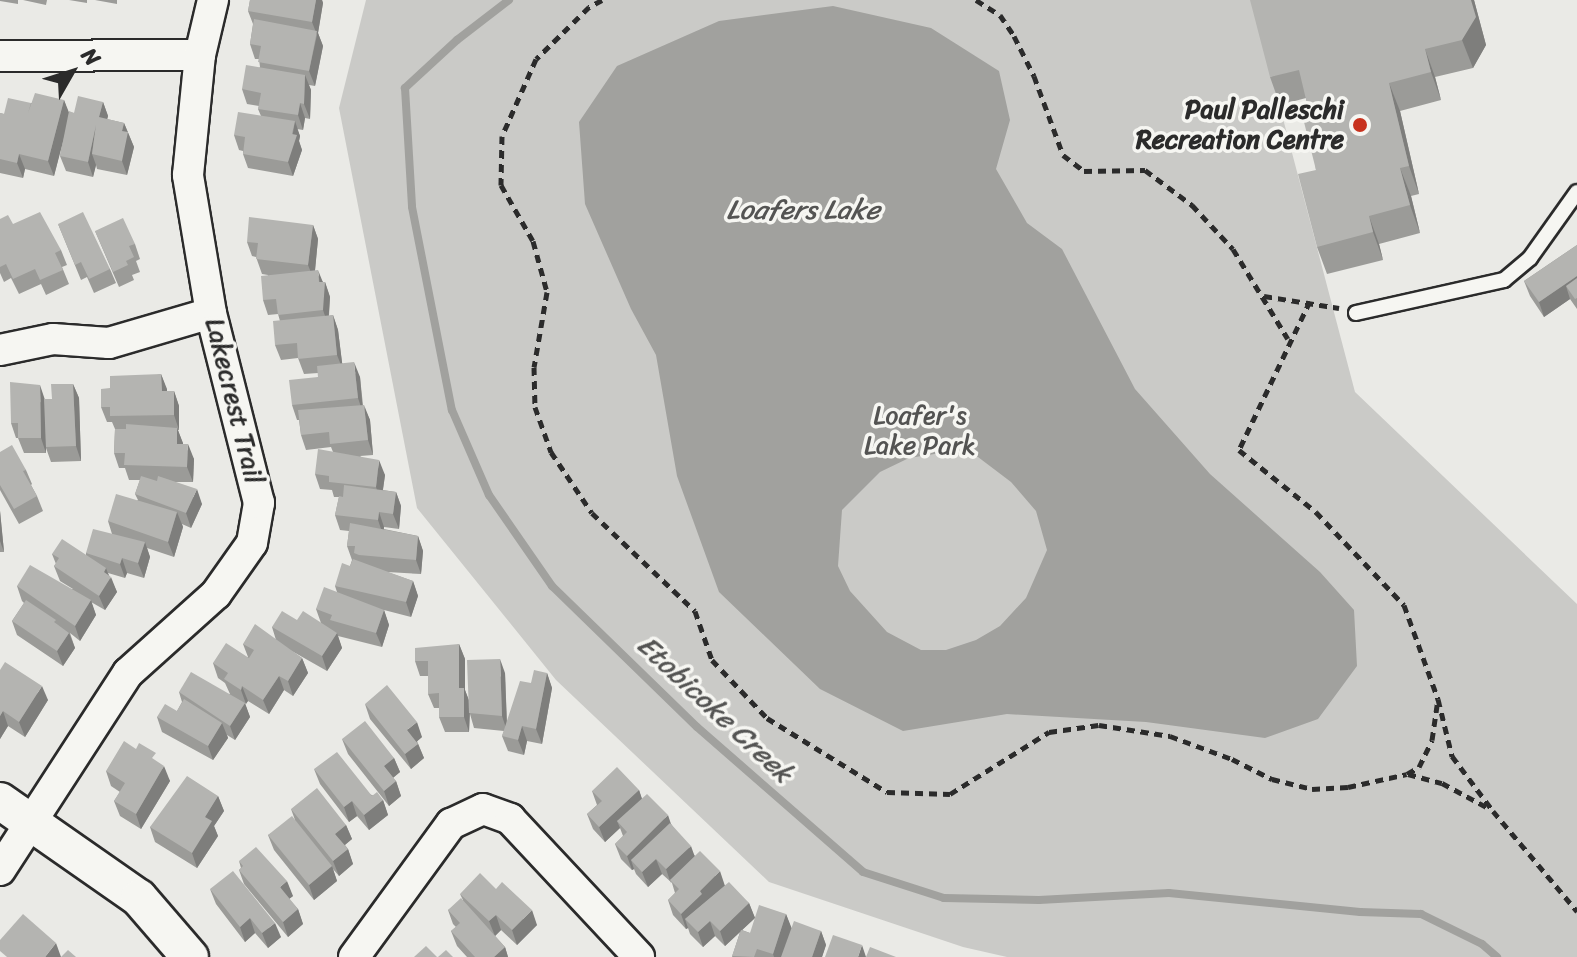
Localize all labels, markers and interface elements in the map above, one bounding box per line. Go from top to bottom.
north arrow [32,32,112,112]
text: N [71,38,111,75]
place label: Paul Palleschi Recreation Centre [1134,94,1344,156]
marker: Paul Palleschi Recreation Centre [1351,116,1369,134]
water label: Loafers Lake [726,193,880,227]
street label: Lakecrest Trail [198,315,270,487]
park label: Loafer's Lake Park [864,400,976,462]
water label: Etobicoke Creek [630,628,800,790]

